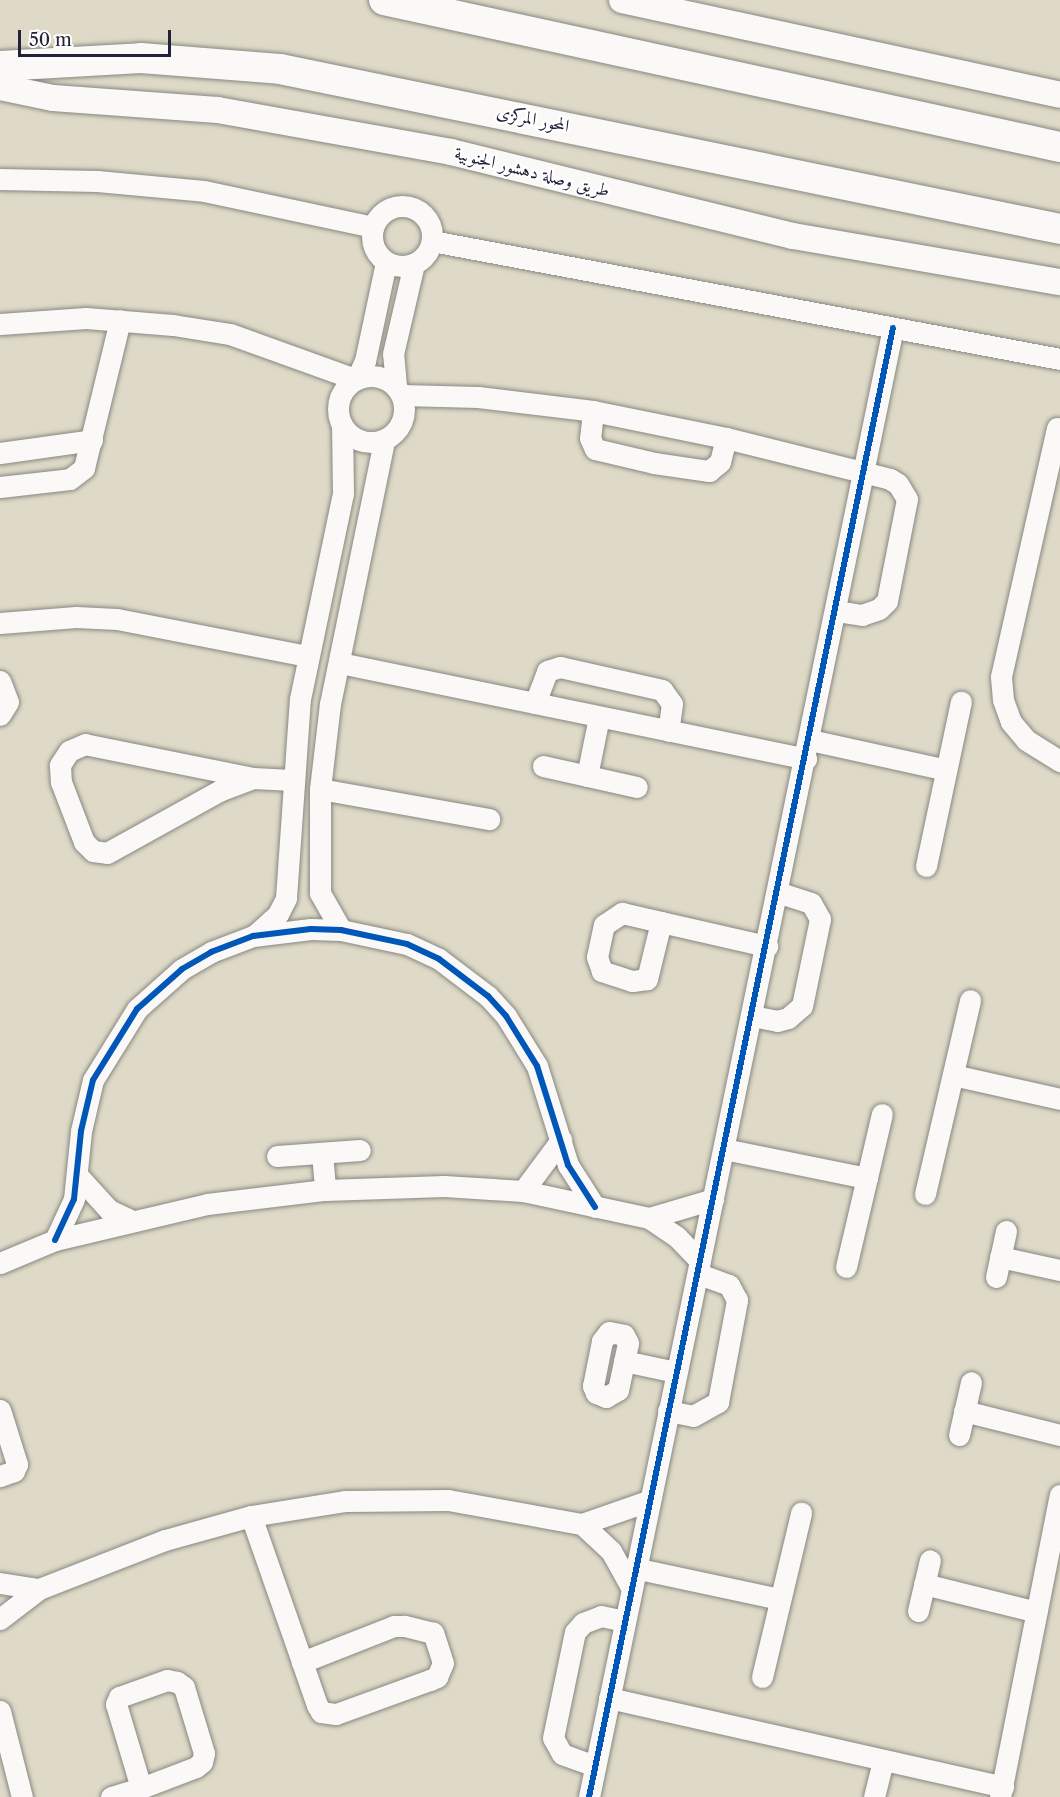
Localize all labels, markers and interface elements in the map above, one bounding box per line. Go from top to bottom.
scale bar [21,18,174,56]
text: 50 m [29,29,72,51]
street label: المحور المركزى [495,101,571,137]
street label: طريق وصلة دهشور الجنوبية [452,142,612,202]

